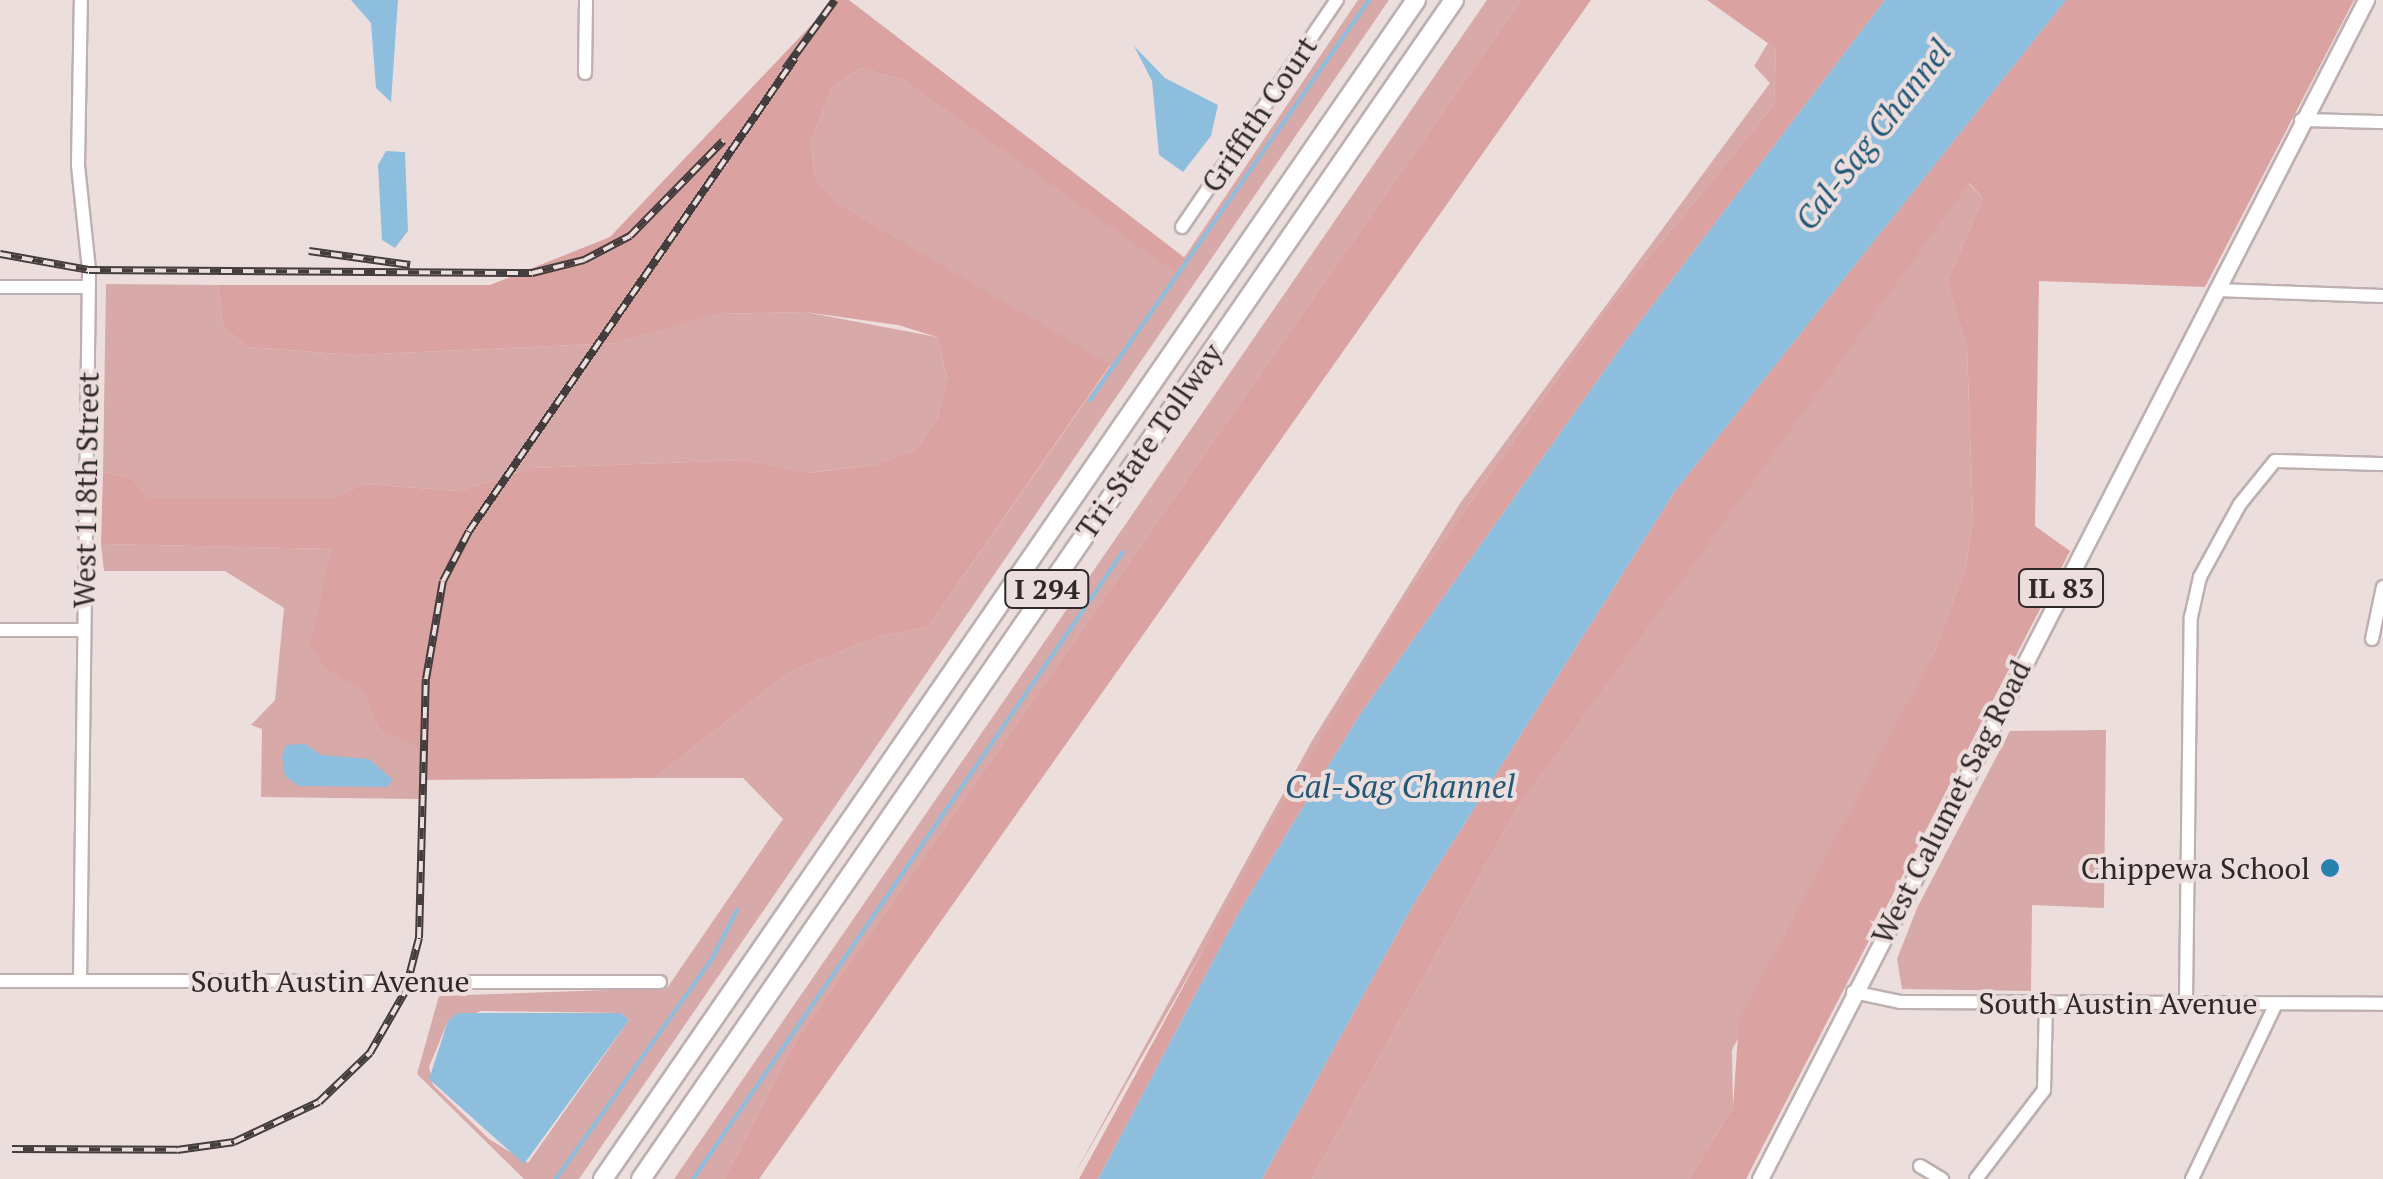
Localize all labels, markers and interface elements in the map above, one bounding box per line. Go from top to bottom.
street label: Griffith Court [1194,29,1324,199]
water label: Cal-Sag Channel [1787,32,1959,238]
street label: Tri-State Tollway [1068,336,1230,546]
street label: West 118th Street [66,371,106,609]
road number: IL 83 [2016,565,2106,611]
road number: I 294 [1002,566,1092,612]
street label: West Calumet Sag Road [1864,654,2038,950]
water label: Cal-Sag Channel [1285,767,1515,805]
place label: Chippewa School [2081,850,2310,886]
marker: Chippewa School [2319,857,2341,879]
street label: South Austin Avenue [190,963,470,999]
street label: South Austin Avenue [1978,985,2258,1021]

